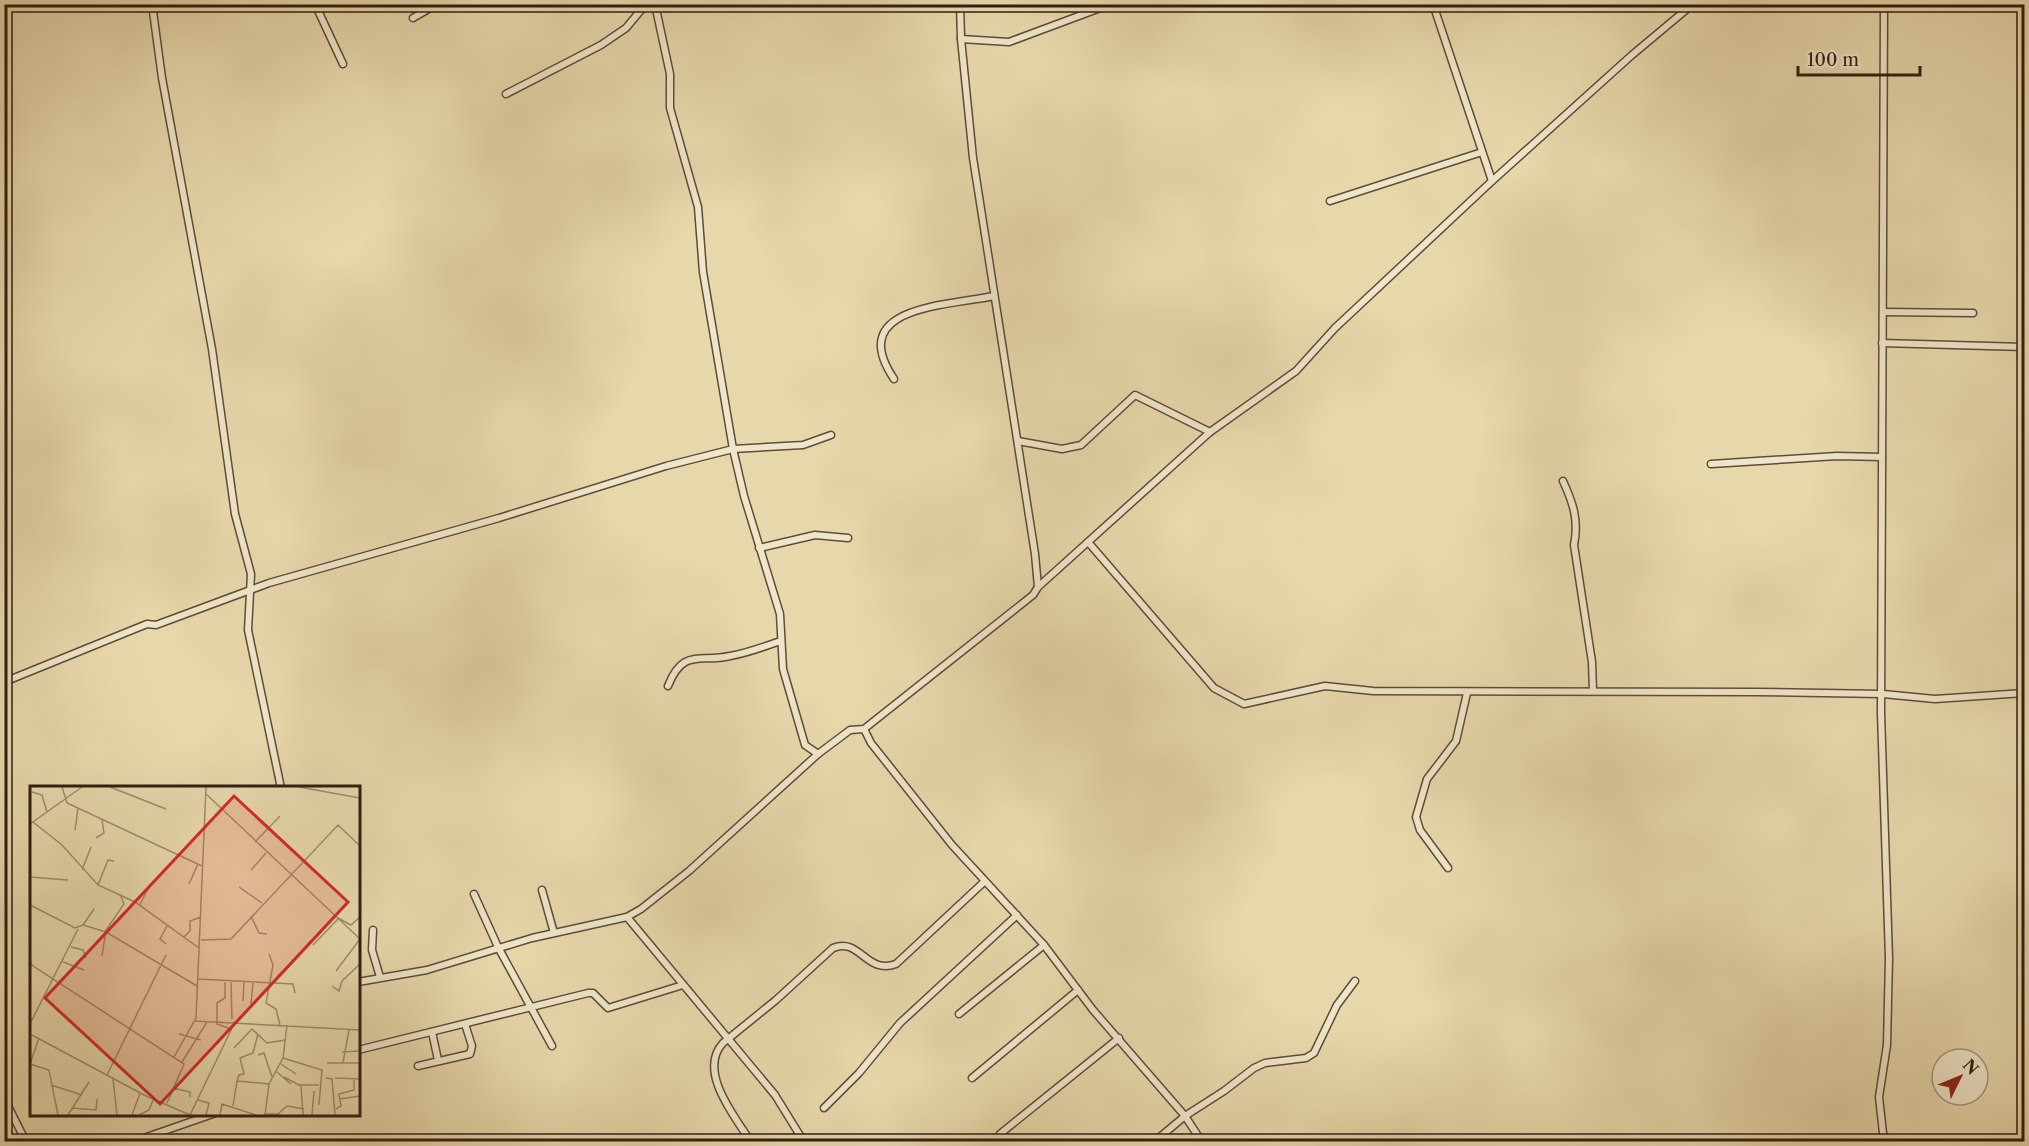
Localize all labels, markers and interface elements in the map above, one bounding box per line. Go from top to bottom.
scale bar [1798,39,1920,77]
text: 100 m [1807,49,1859,71]
inset map [30,786,360,1116]
north arrow [1930,1047,1990,1107]
text: N [1959,1055,1983,1079]

